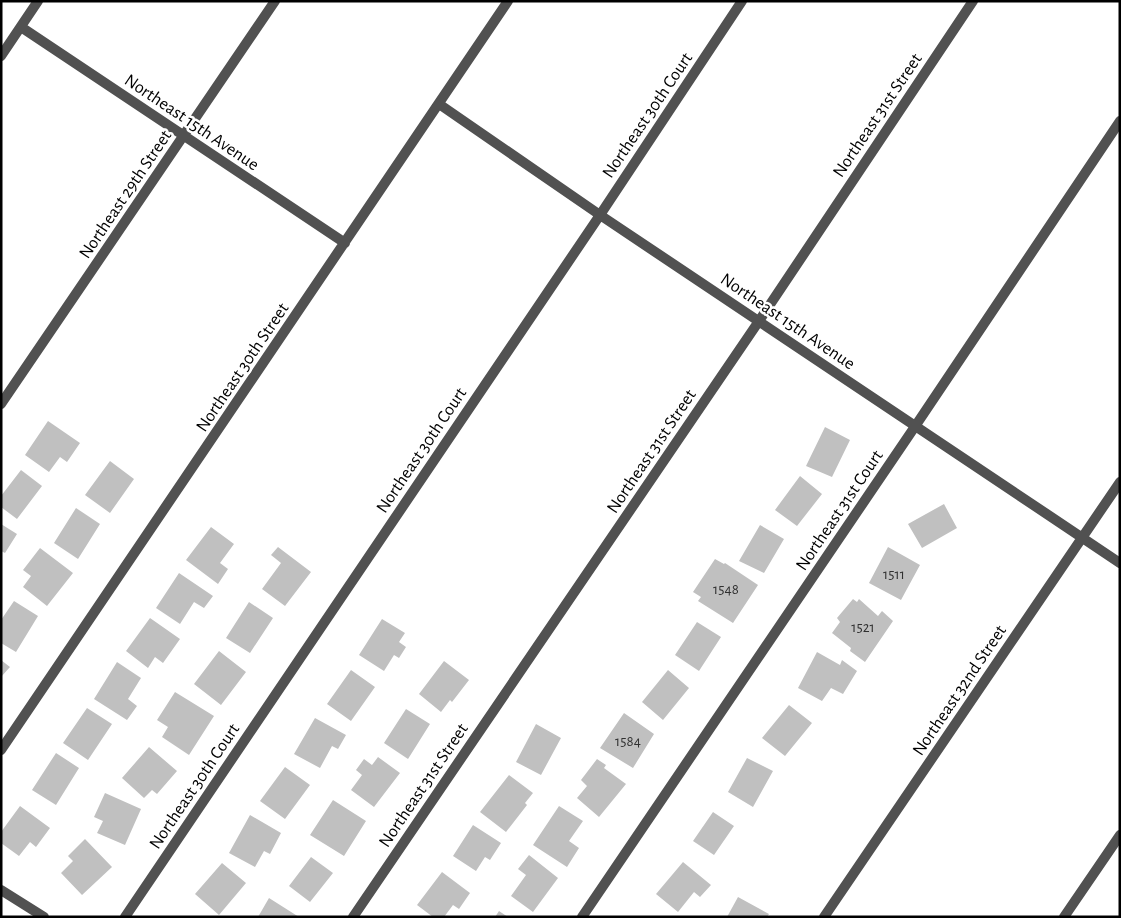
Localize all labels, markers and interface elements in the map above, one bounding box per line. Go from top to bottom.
street label: Northeast 30th Court [599,49,696,181]
street label: Northeast 31st Street [830,50,926,181]
street label: Northeast 15th Avenue [121,71,262,174]
street label: Northeast 29th Street [76,127,176,262]
street label: Northeast 15th Avenue [717,270,858,373]
street label: Northeast 30th Street [193,300,293,435]
street label: Northeast 30th Court [373,384,470,516]
street label: Northeast 31st Street [604,386,700,517]
street label: Northeast 31st Court [793,447,887,574]
house number: 1511 [883,567,905,582]
house number: 1548 [713,582,739,597]
house number: 1521 [851,620,875,635]
street label: Northeast 32nd Street [910,622,1010,759]
street label: Northeast 30th Court [146,720,243,852]
street label: Northeast 31st Street [376,720,472,851]
house number: 1584 [615,734,641,749]

